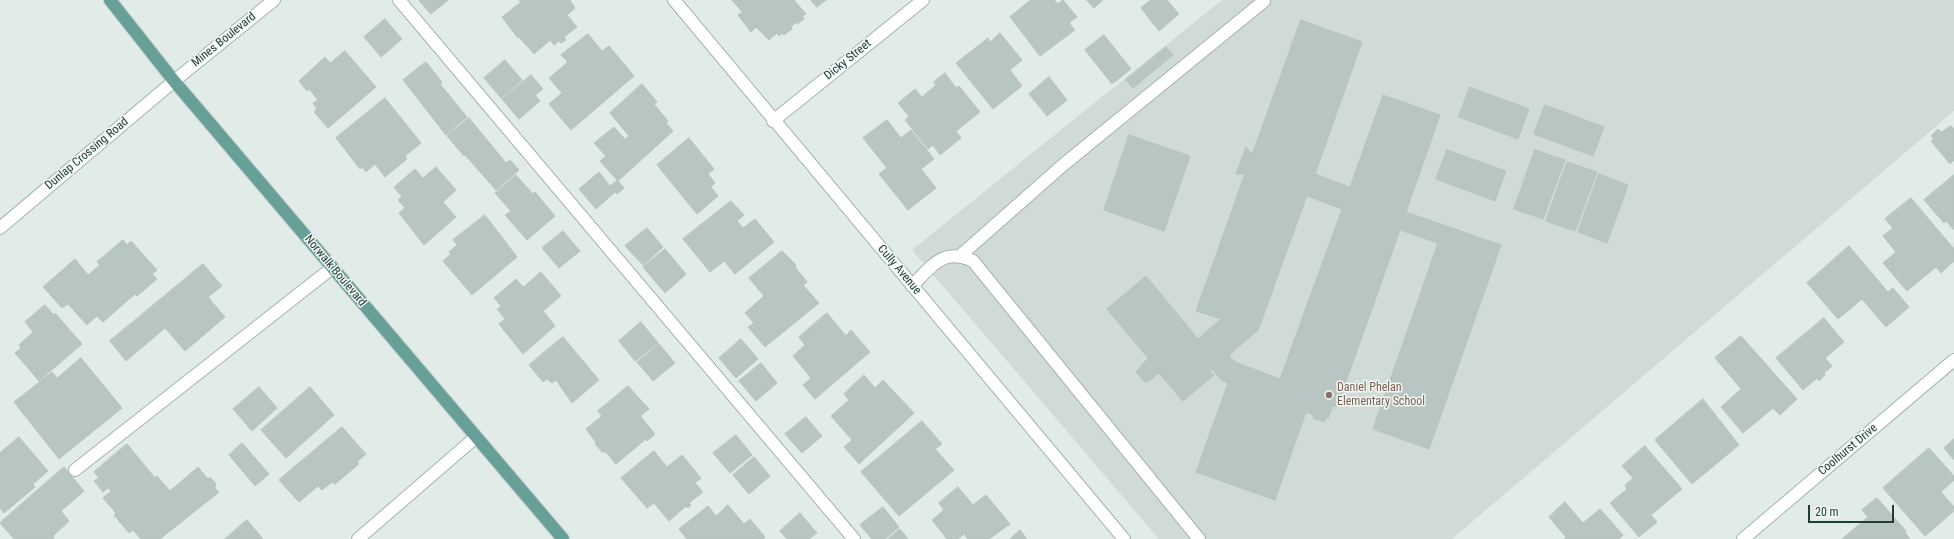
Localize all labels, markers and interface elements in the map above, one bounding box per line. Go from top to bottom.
street label: Mines Boulevard [189,10,259,70]
street label: Dicky Street [822,37,874,83]
street label: Dunlap Crossing Road [42,115,132,193]
street label: Norwalk Boulevard [301,232,369,310]
street label: Cully Avenue [874,242,924,298]
place label: Daniel Phelan Elementary School [1337,381,1425,409]
marker: Daniel Phelan Elementary School [1324,390,1334,400]
street label: Coolhurst Drive [1816,421,1880,479]
scale bar [1810,497,1896,523]
text: 20 m [1815,505,1839,519]

